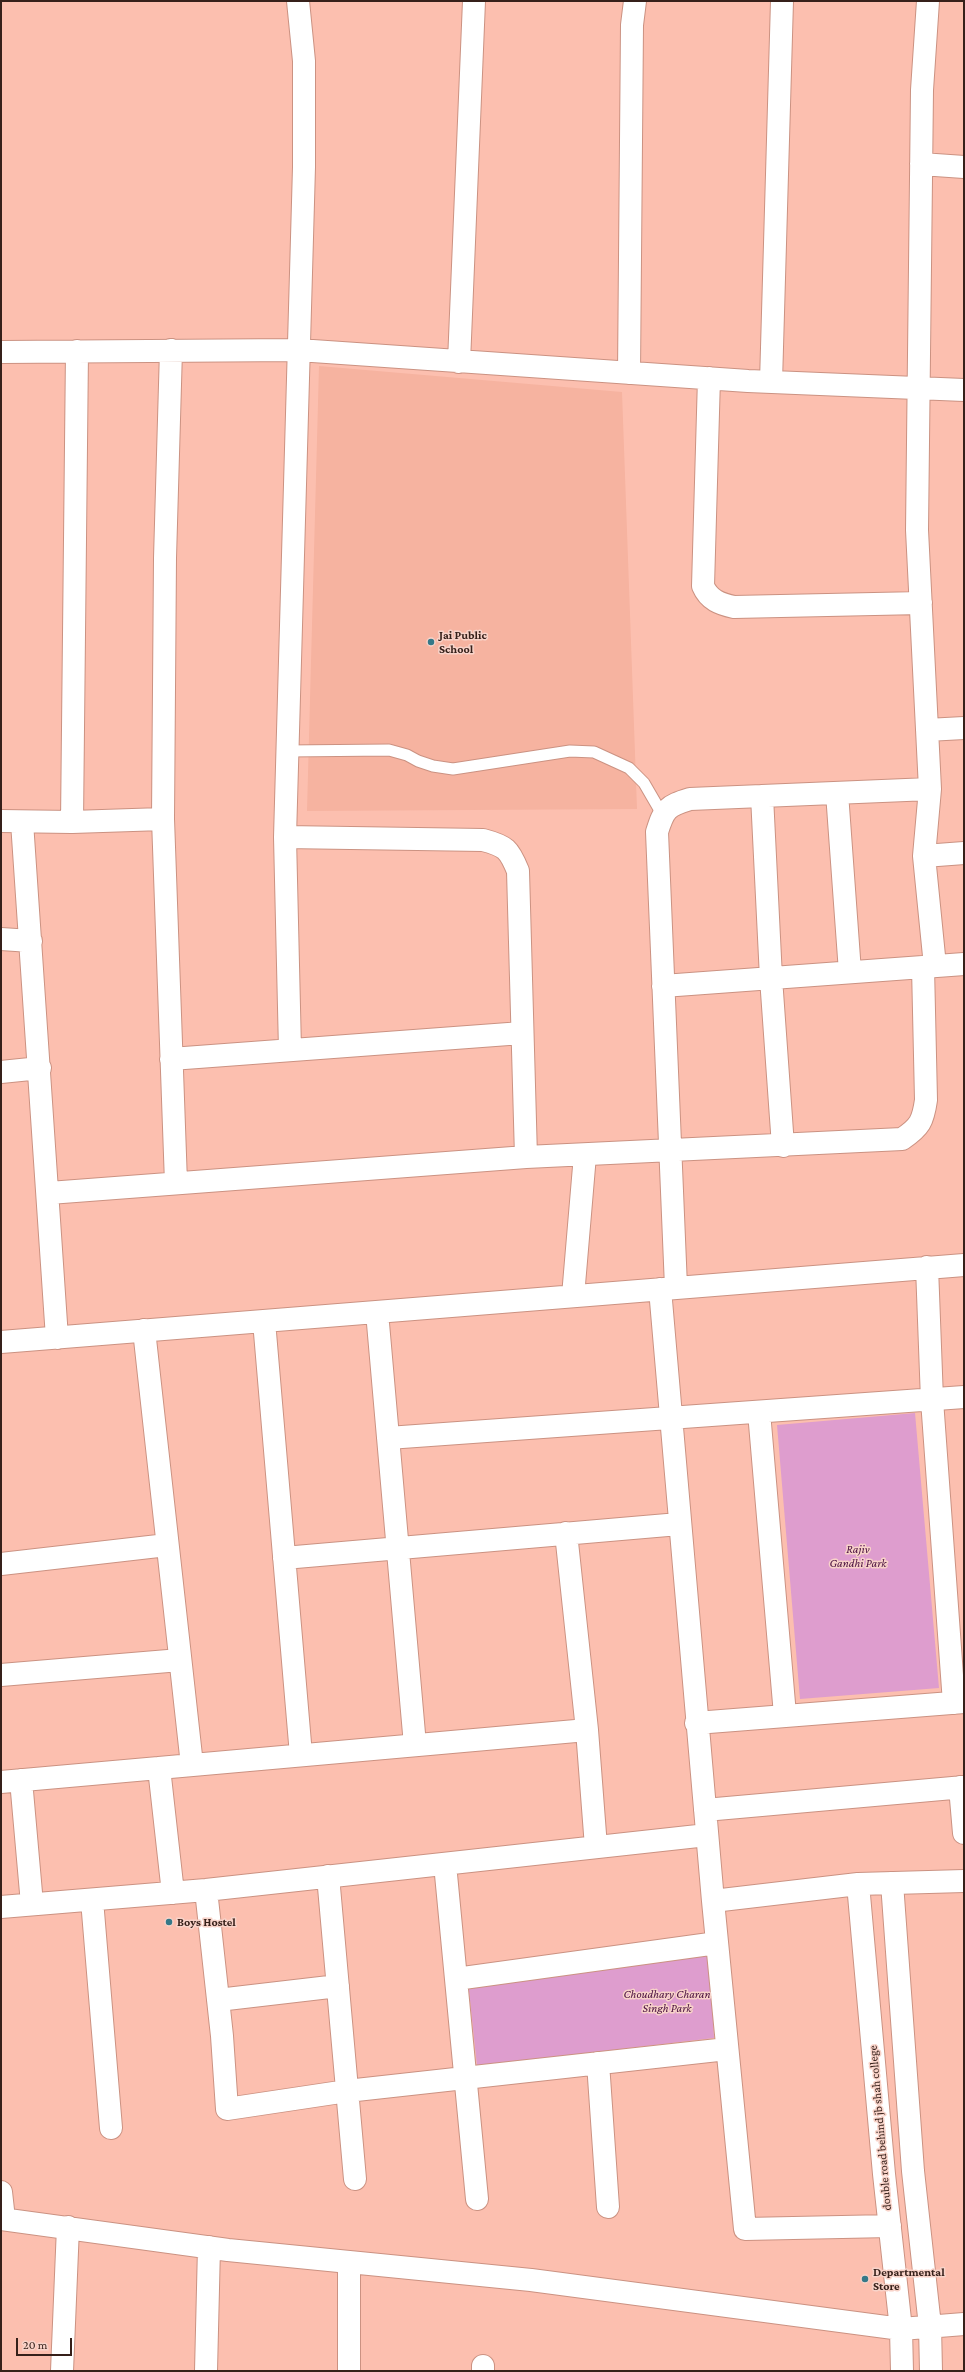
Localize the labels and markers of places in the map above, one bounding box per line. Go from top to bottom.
place label: Jai Public School [439,628,487,656]
marker: Jai Public School [426,637,436,647]
place label: Boys Hostel [177,1915,236,1929]
marker: Boys Hostel [164,1917,174,1927]
place label: Departmental Store [873,2265,945,2293]
marker: Departmental Store [860,2274,870,2284]

